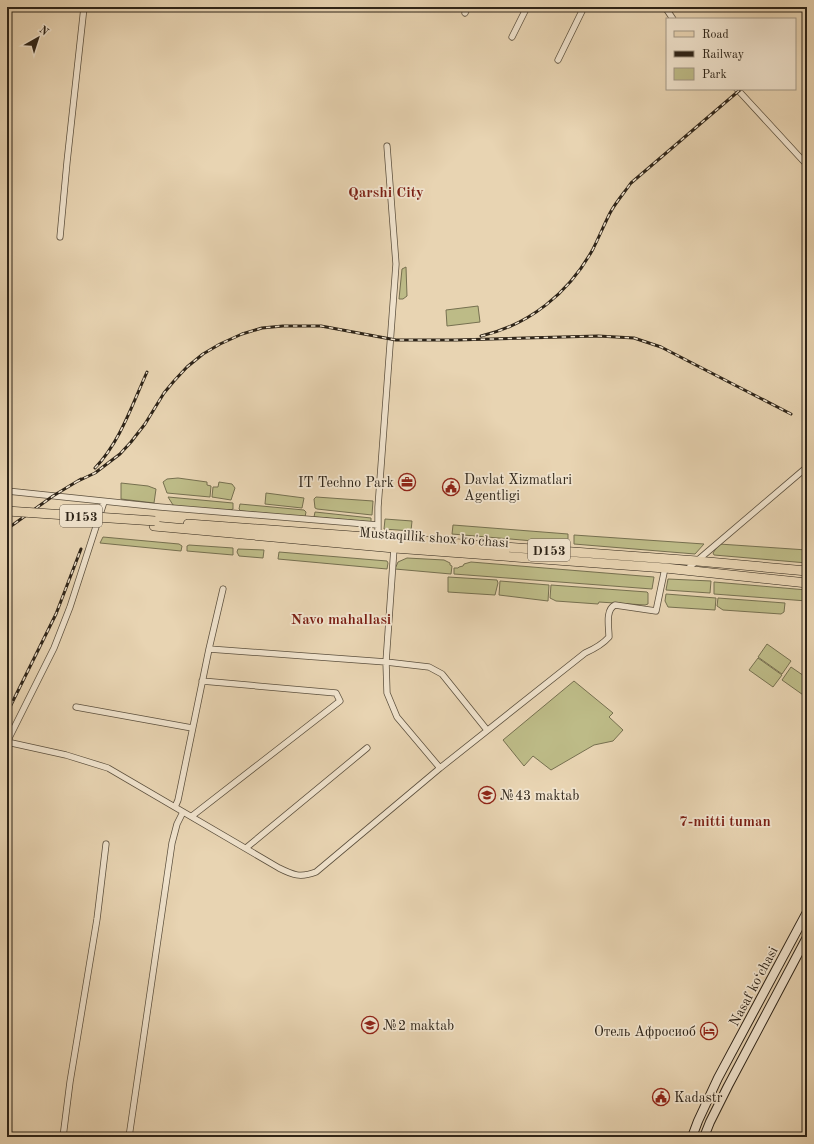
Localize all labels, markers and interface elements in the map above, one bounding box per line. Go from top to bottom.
north arrow [18,18,58,58]
legend [666,18,796,90]
text: N [37,24,51,39]
text: Road [702,29,729,41]
text: Railway [702,49,745,61]
text: Park [702,69,727,81]
district label: Qarshi City [348,186,424,201]
office icon: IT Techno Park [397,472,417,492]
place label: Davlat Xizmatlari Agentligi [464,473,572,503]
place label: IT Techno Park [298,476,394,490]
public building icon: Davlat Xizmatlari Agentligi [441,477,461,497]
road number: D153 [60,505,102,527]
street label: Mustaqillik shox ko'chasi [359,526,509,550]
road number: D153 [528,539,570,561]
district label: Navo mahallasi [291,613,391,628]
school or university icon: №43 maktab [477,785,497,805]
place label: №43 maktab [500,789,579,803]
district label: 7-mitti tuman [679,815,771,830]
street label: Nasaf ko‘chasi [727,944,781,1029]
school or university icon: №2 maktab [360,1015,380,1035]
place label: №2 maktab [383,1019,454,1033]
hotel icon: Отель Афросиоб [699,1021,719,1041]
place label: Отель Афросиоб [594,1025,696,1040]
public building icon: Kadastr [651,1087,671,1107]
place label: Kadastr [674,1091,723,1105]

